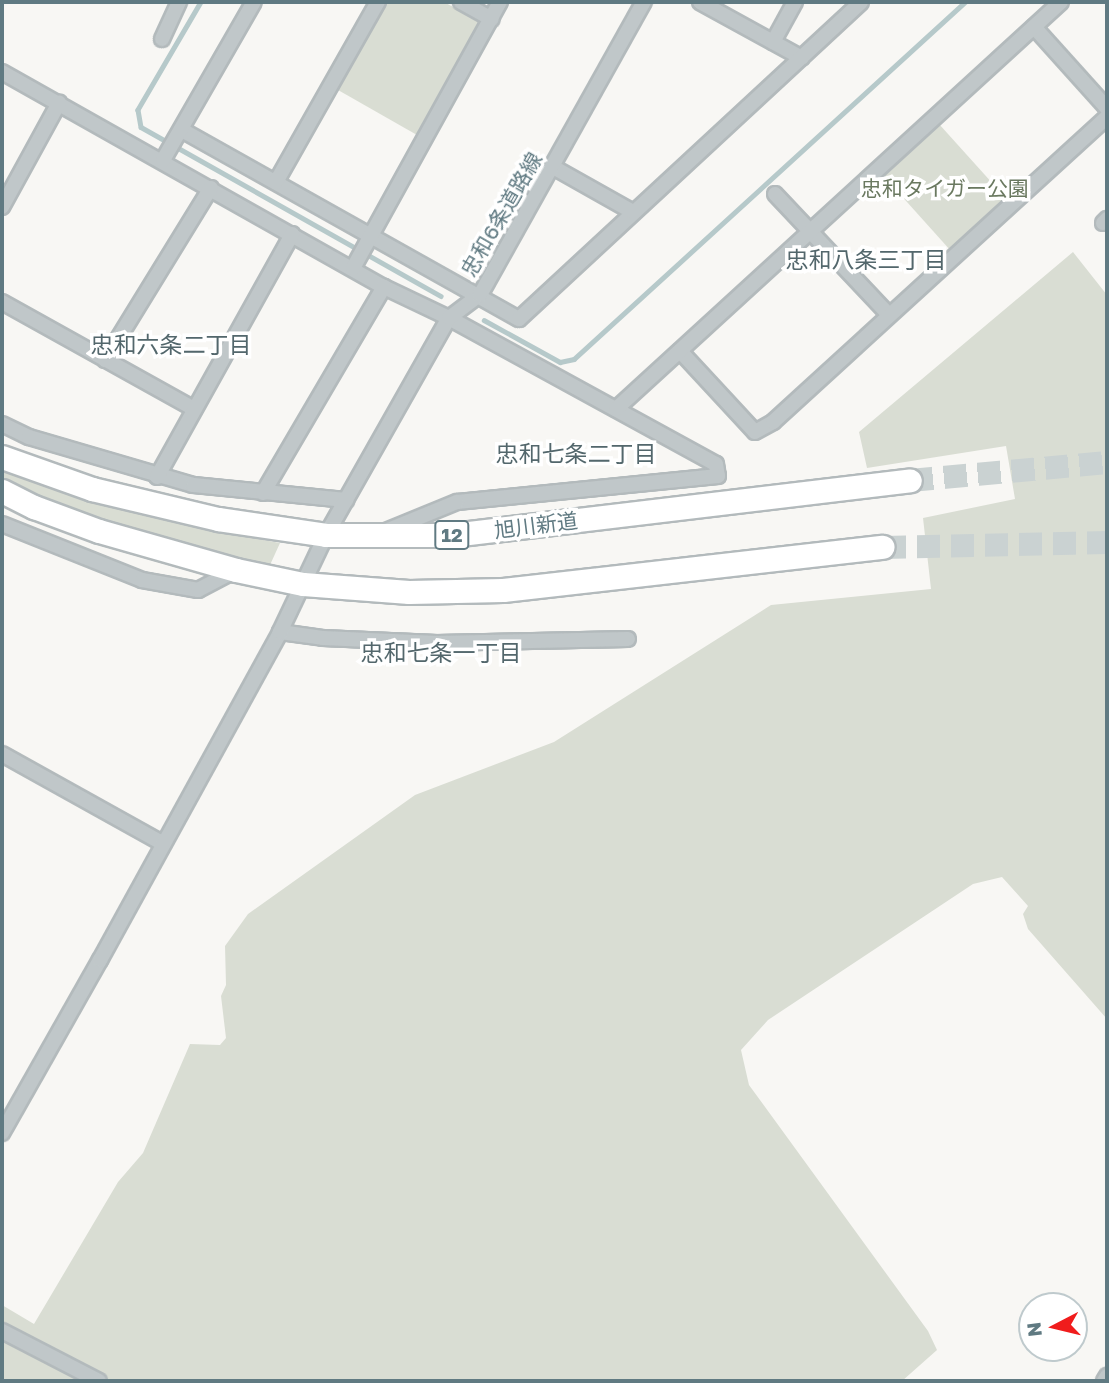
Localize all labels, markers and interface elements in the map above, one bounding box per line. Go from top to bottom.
street label: 忠和6条道路線 [455,148,547,280]
park label: 忠和タイガー公園 [861,175,1029,201]
district label: 忠和八条三丁目 [786,245,946,273]
district label: 忠和六条二丁目 [91,330,251,358]
district label: 忠和七条二丁目 [496,439,656,467]
street label: 旭川新道 [493,507,579,543]
road number: 12 [433,520,471,550]
district label: 忠和七条一丁目 [361,638,521,666]
north arrow [1018,1292,1088,1362]
text: N [1021,1321,1046,1338]

